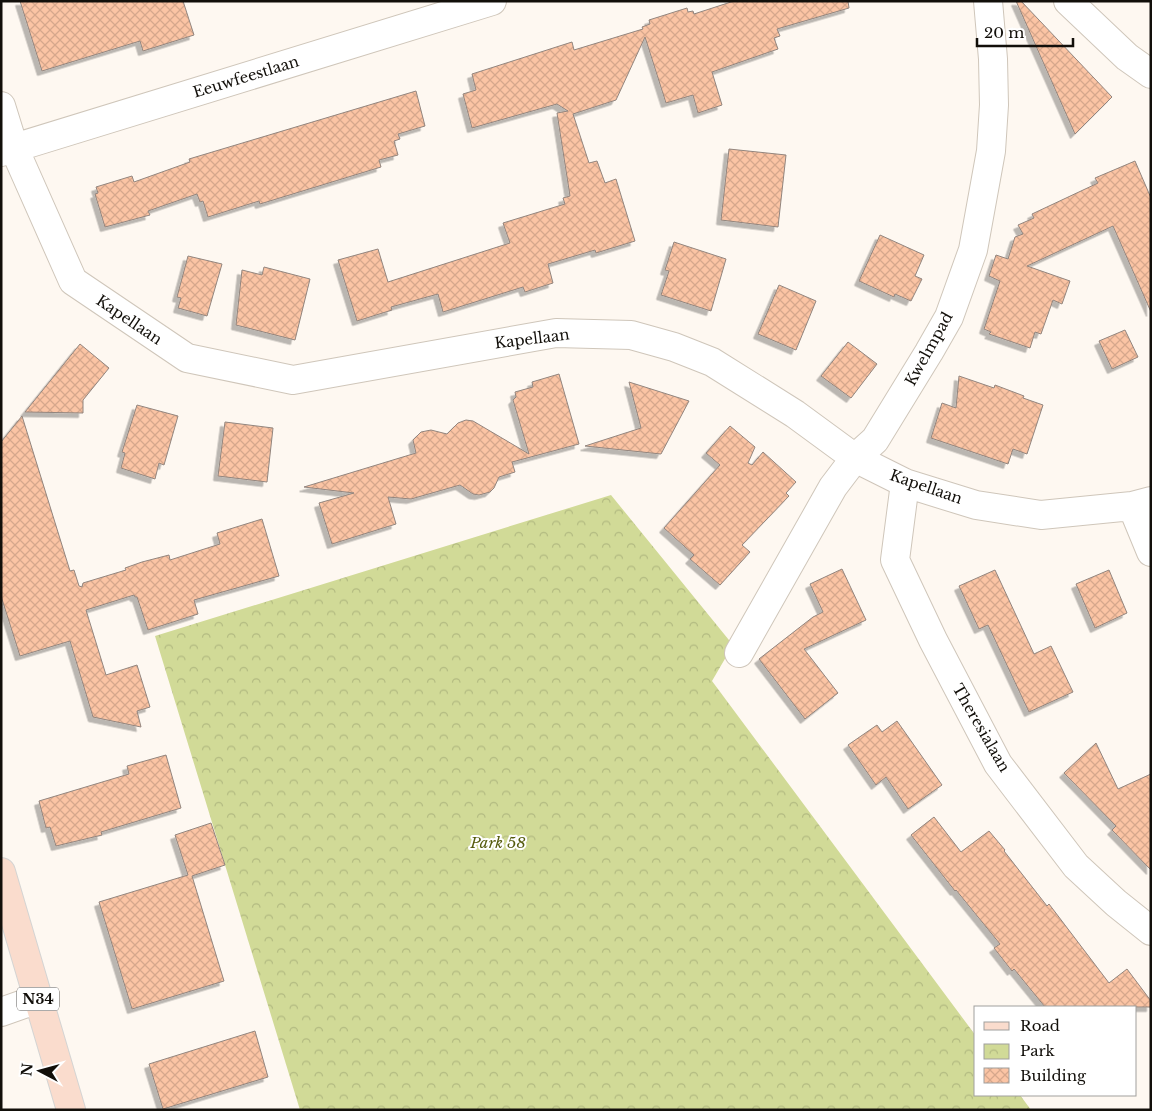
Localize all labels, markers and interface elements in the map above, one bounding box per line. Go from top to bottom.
scale bar [977,15,1073,47]
text: 20 m [984,23,1024,42]
street label: Eeuwfeestlaan [191,51,301,102]
street label: Kapellaan [93,291,166,349]
street label: Kwelmpad [901,309,957,389]
street label: Kapellaan [493,324,571,353]
street label: Kapellaan [887,465,965,508]
street label: Theresialaan [949,680,1014,775]
park label: Park 58 [469,833,526,852]
road number: N34 [17,988,59,1011]
legend [974,1006,1137,1096]
text: Road [1020,1016,1060,1035]
text: Park [1020,1041,1056,1060]
north arrow [15,1046,65,1096]
text: N [17,1062,37,1077]
text: Building [1020,1066,1087,1085]

